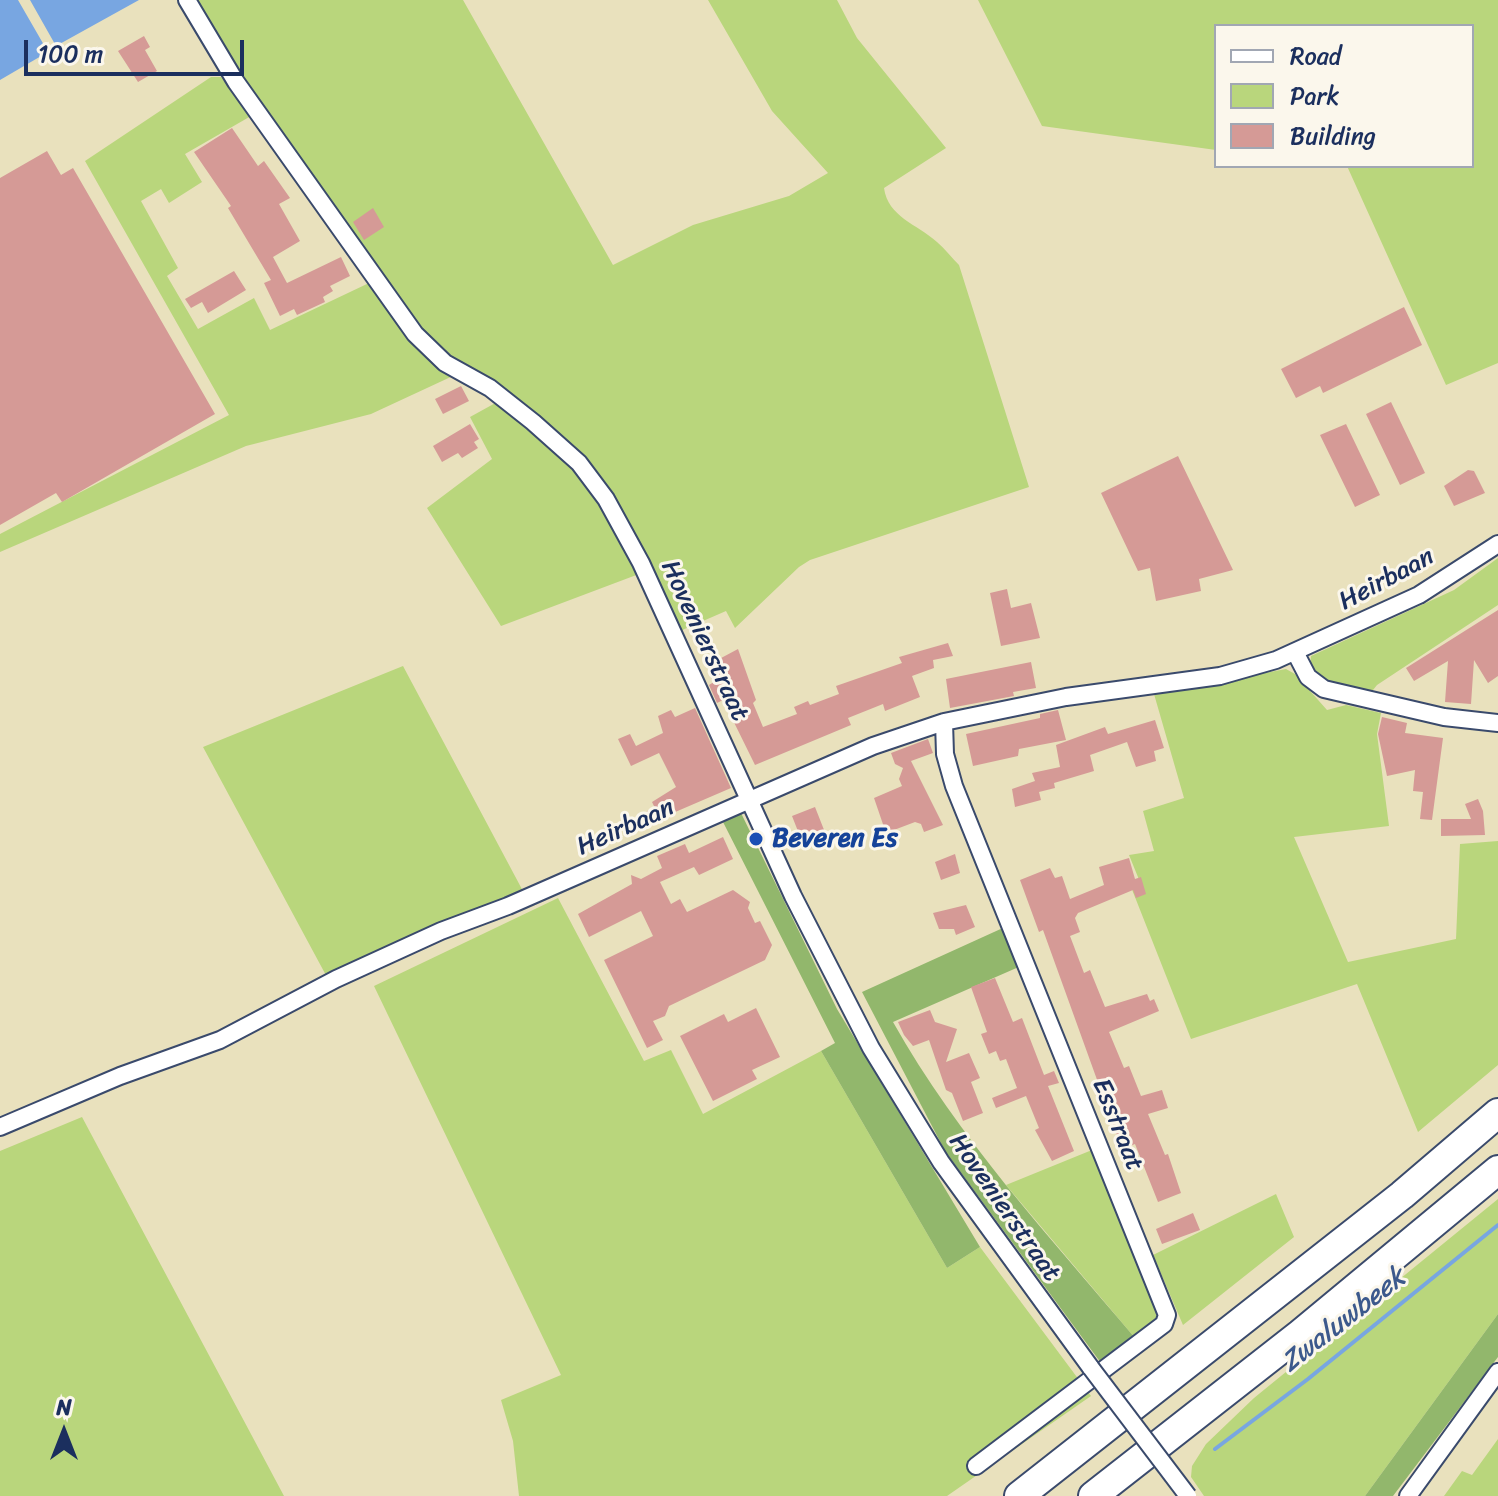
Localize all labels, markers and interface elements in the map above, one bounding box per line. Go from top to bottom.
scale bar [28,24,248,74]
legend [1214,24,1474,168]
text: 100 m [38,33,103,75]
text: Road [1290,35,1341,77]
text: Park [1290,75,1339,117]
text: Building [1290,115,1376,157]
street label: Heirbaan [1334,542,1440,618]
street label: Hovenierstraat [653,556,755,726]
street label: Heirbaan [572,793,680,863]
place label: Beveren Es [772,823,898,855]
marker: Beveren Es [747,830,765,848]
street label: Esstraat [1084,1074,1150,1176]
street label: Hovenierstraat [941,1128,1067,1288]
water label: Zwaluwbeek [1275,1262,1413,1380]
text: N [56,1388,72,1427]
north arrow [24,1392,104,1472]

